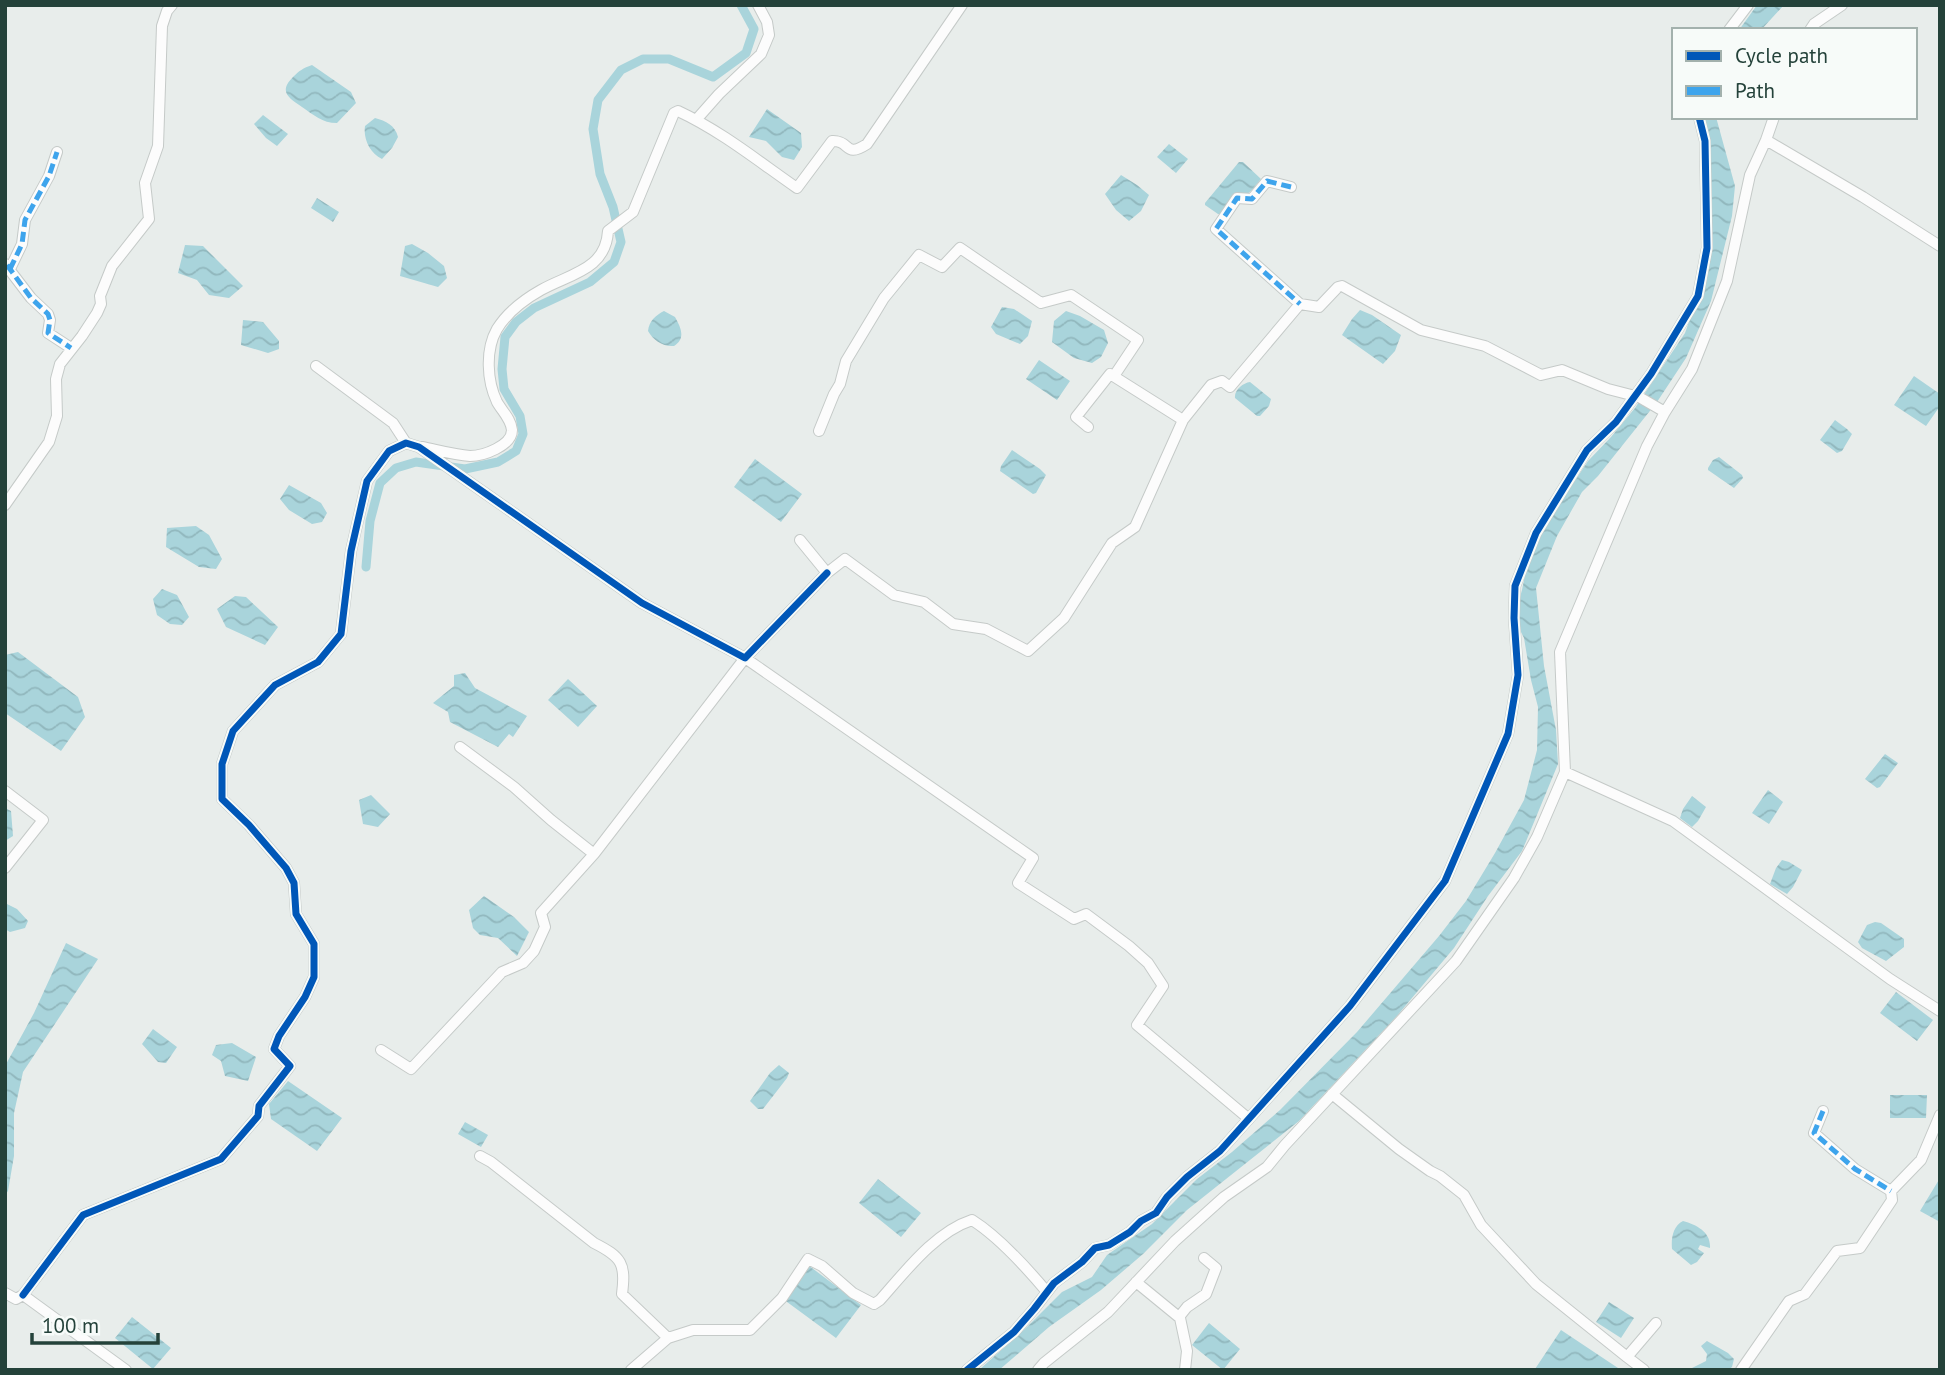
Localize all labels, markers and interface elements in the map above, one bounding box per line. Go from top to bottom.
legend [1672,28,1917,119]
text: Cycle path [1735,42,1828,69]
text: Path [1735,77,1775,104]
scale bar [32,1302,158,1346]
text: 100 m [42,1312,99,1339]

